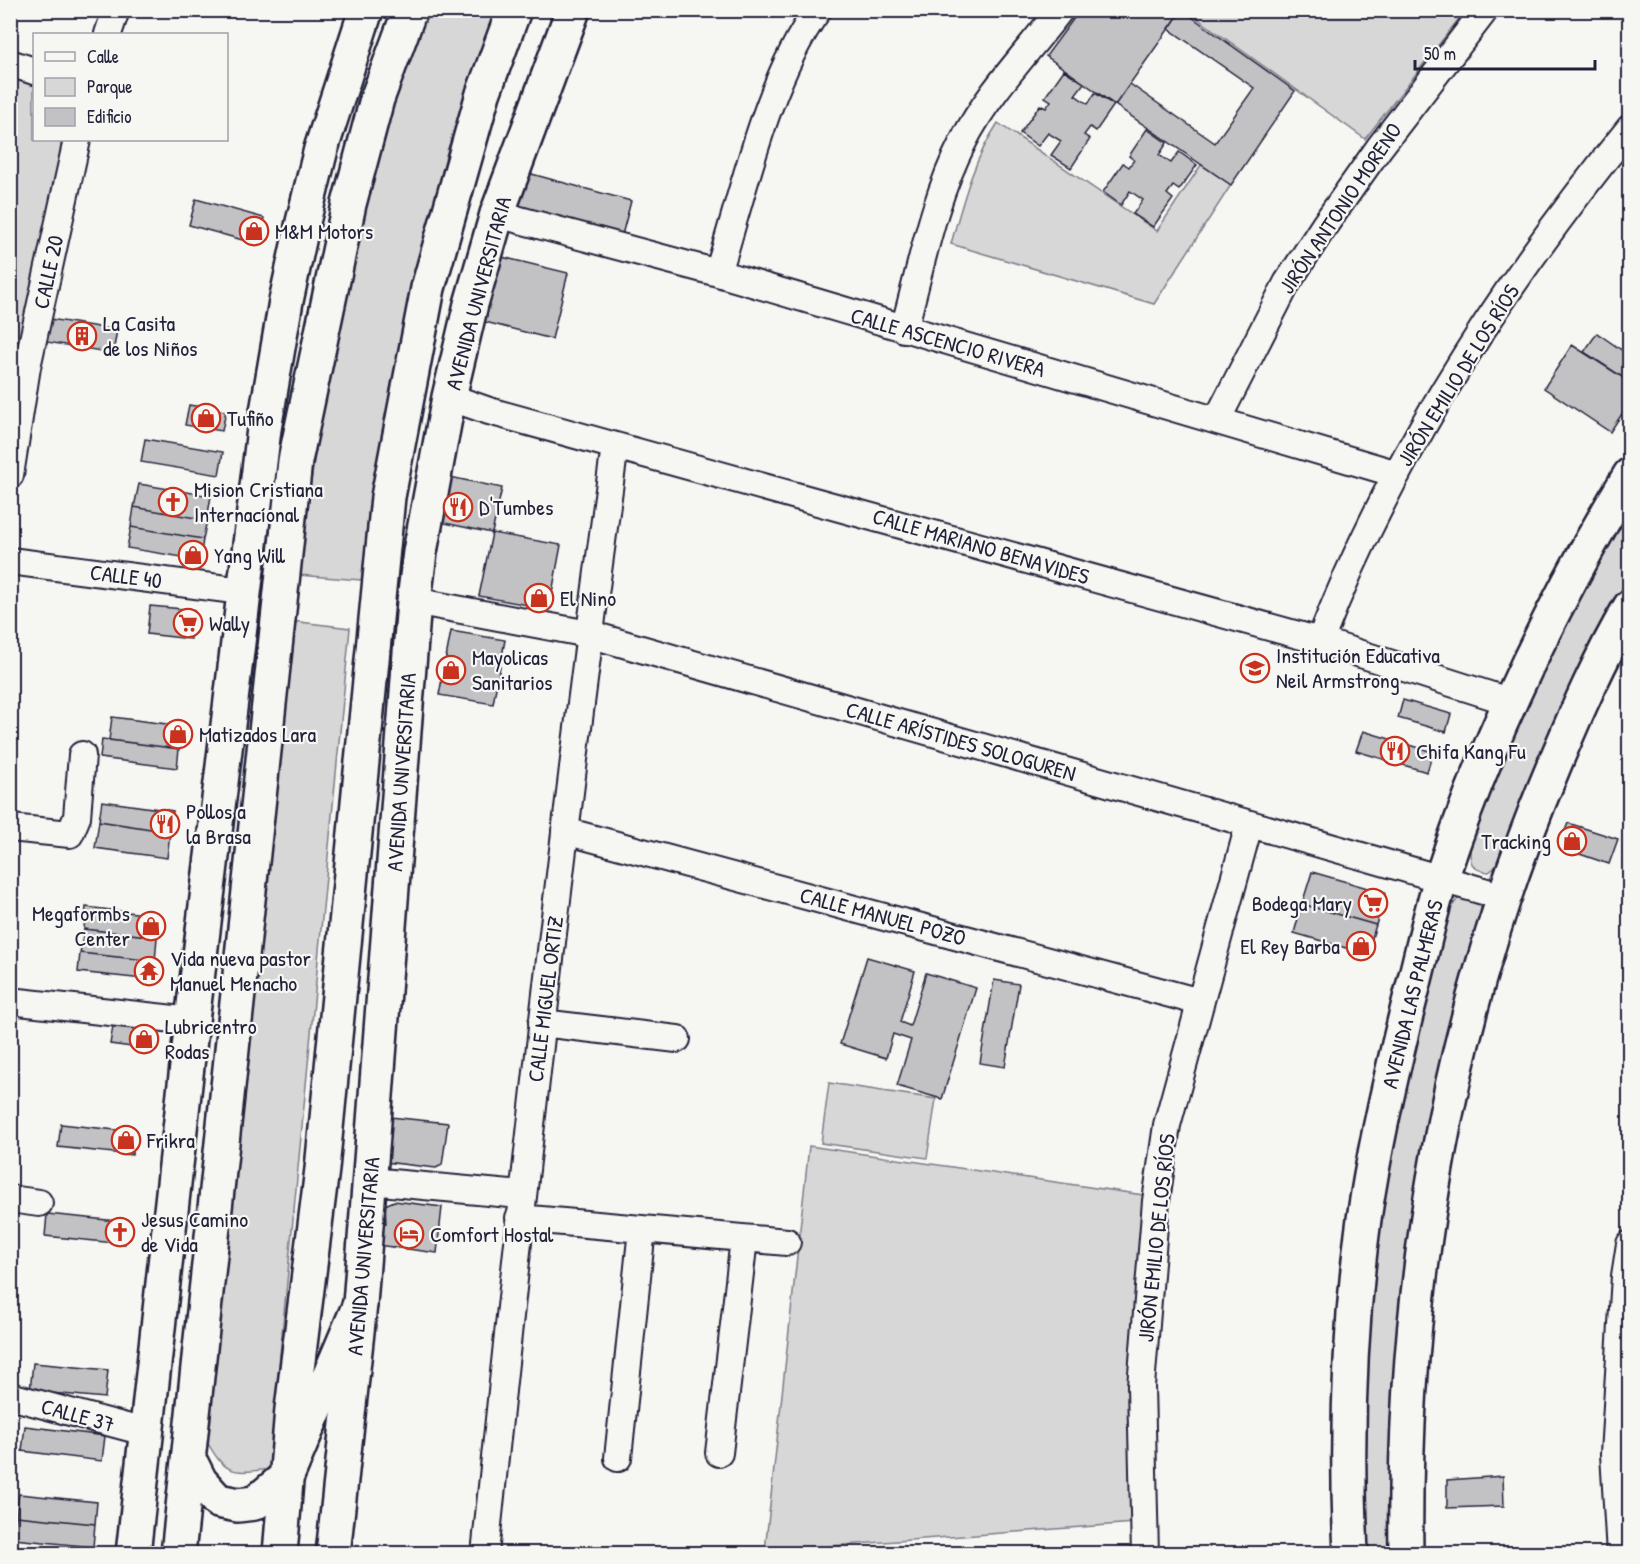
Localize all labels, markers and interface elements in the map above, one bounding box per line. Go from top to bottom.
legend [33,33,228,141]
scale bar [1415,33,1595,71]
text: 50 m [1424,41,1456,66]
text: Calle [87,44,119,69]
text: Parque [87,74,132,99]
text: Edificio [87,104,131,129]
street label: JIRÓN ANTONIO MORENO [1272,117,1408,299]
street label: AVENIDA UNIVERSITARIA [438,193,518,393]
shop icon: M&M Motors [238,215,270,247]
place label: M&M Motors [275,216,373,246]
street label: CALLE 20 [26,233,70,311]
street label: JIRÓN EMILIO DE LOS RÍOS [1390,278,1526,472]
street label: CALLE ASCENCIO RIVERA [847,300,1049,384]
place label: La Casita de los Niños [103,308,198,363]
building icon: La Casita de los Niños [66,320,98,352]
shop icon: Tufiño [190,402,222,434]
place label: Tufiño [227,403,274,433]
place label: Mision Cristiana Internacíonal [194,474,323,529]
church icon: Mision Cristiana Internacíonal [157,486,189,518]
restaurant icon: D'Tumbes [442,491,474,523]
place label: D'Tumbes [479,492,553,522]
street label: CALLE MARIANO BENAVIDES [869,501,1093,591]
shop icon: Yang Will [177,539,209,571]
place label: Yang Will [214,540,286,570]
street label: CALLE 40 [88,557,164,595]
shop icon: El Nino [523,582,555,614]
place label: El Nino [560,583,616,613]
supermarket icon: Wally [172,607,204,639]
place label: Wally [209,608,250,638]
place label: Institución Educativa Neil Armstrong [1276,640,1440,695]
place label: Mayolicas Sanitarios [472,642,553,697]
school or university icon: Institución Educativa Neil Armstrong [1239,652,1271,684]
shop icon: Mayolicas Sanitarios [435,654,467,686]
street label: AVENIDA UNIVERSITARIA [379,671,423,872]
street label: CALLE ARÍSTIDES SOLOGUREN [843,694,1079,788]
shop icon: Matizados Lara [162,718,194,750]
place label: Matizados Lara [199,719,317,749]
restaurant icon: Chifa Kang Fu [1379,735,1411,767]
place label: Chifa Kang Fu [1416,736,1526,766]
place label: Pollos a la Brasa [186,796,251,851]
restaurant icon: Pollos a la Brasa [149,808,181,840]
shop icon: Tracking [1556,825,1588,857]
place label: Tracking [1481,826,1551,856]
street label: CALLE MANUEL POZO [797,879,969,953]
supermarket icon: Bodega Mary [1357,887,1389,919]
place label: Bodega Mary [1252,888,1352,918]
street label: AVENIDA LAS PALMERAS [1374,897,1450,1091]
place label: Megaformbs Center [32,898,131,953]
shop icon: Megaformbs Center [135,910,167,942]
street label: CALLE MIGUEL ORTIZ [520,914,570,1084]
shop icon: El Rey Barba [1345,930,1377,962]
place label: El Rey Barba [1240,931,1340,961]
place label: Vida nueva pastor Manuel Menacho [170,943,311,998]
temple icon: Vida nueva pastor Manuel Menacho [133,955,165,987]
place label: Lubricentro Rodas [165,1011,257,1066]
shop icon: Lubricentro Rodas [128,1023,160,1055]
shop icon: Frikra [110,1124,142,1156]
place label: Frikra [146,1125,195,1155]
street label: JIRÓN EMILIO DE LOS RÍOS [1130,1132,1182,1344]
street label: AVENIDA UNIVERSITARIA [339,1155,387,1357]
place label: Jesus Camino de Vida [141,1204,248,1259]
church icon: Jesus Camino de Vida [104,1216,136,1248]
hotel icon: Comfort Hostal [393,1218,425,1250]
place label: Comfort Hostal [430,1219,554,1249]
street label: CALLE 37 [38,1391,118,1439]

